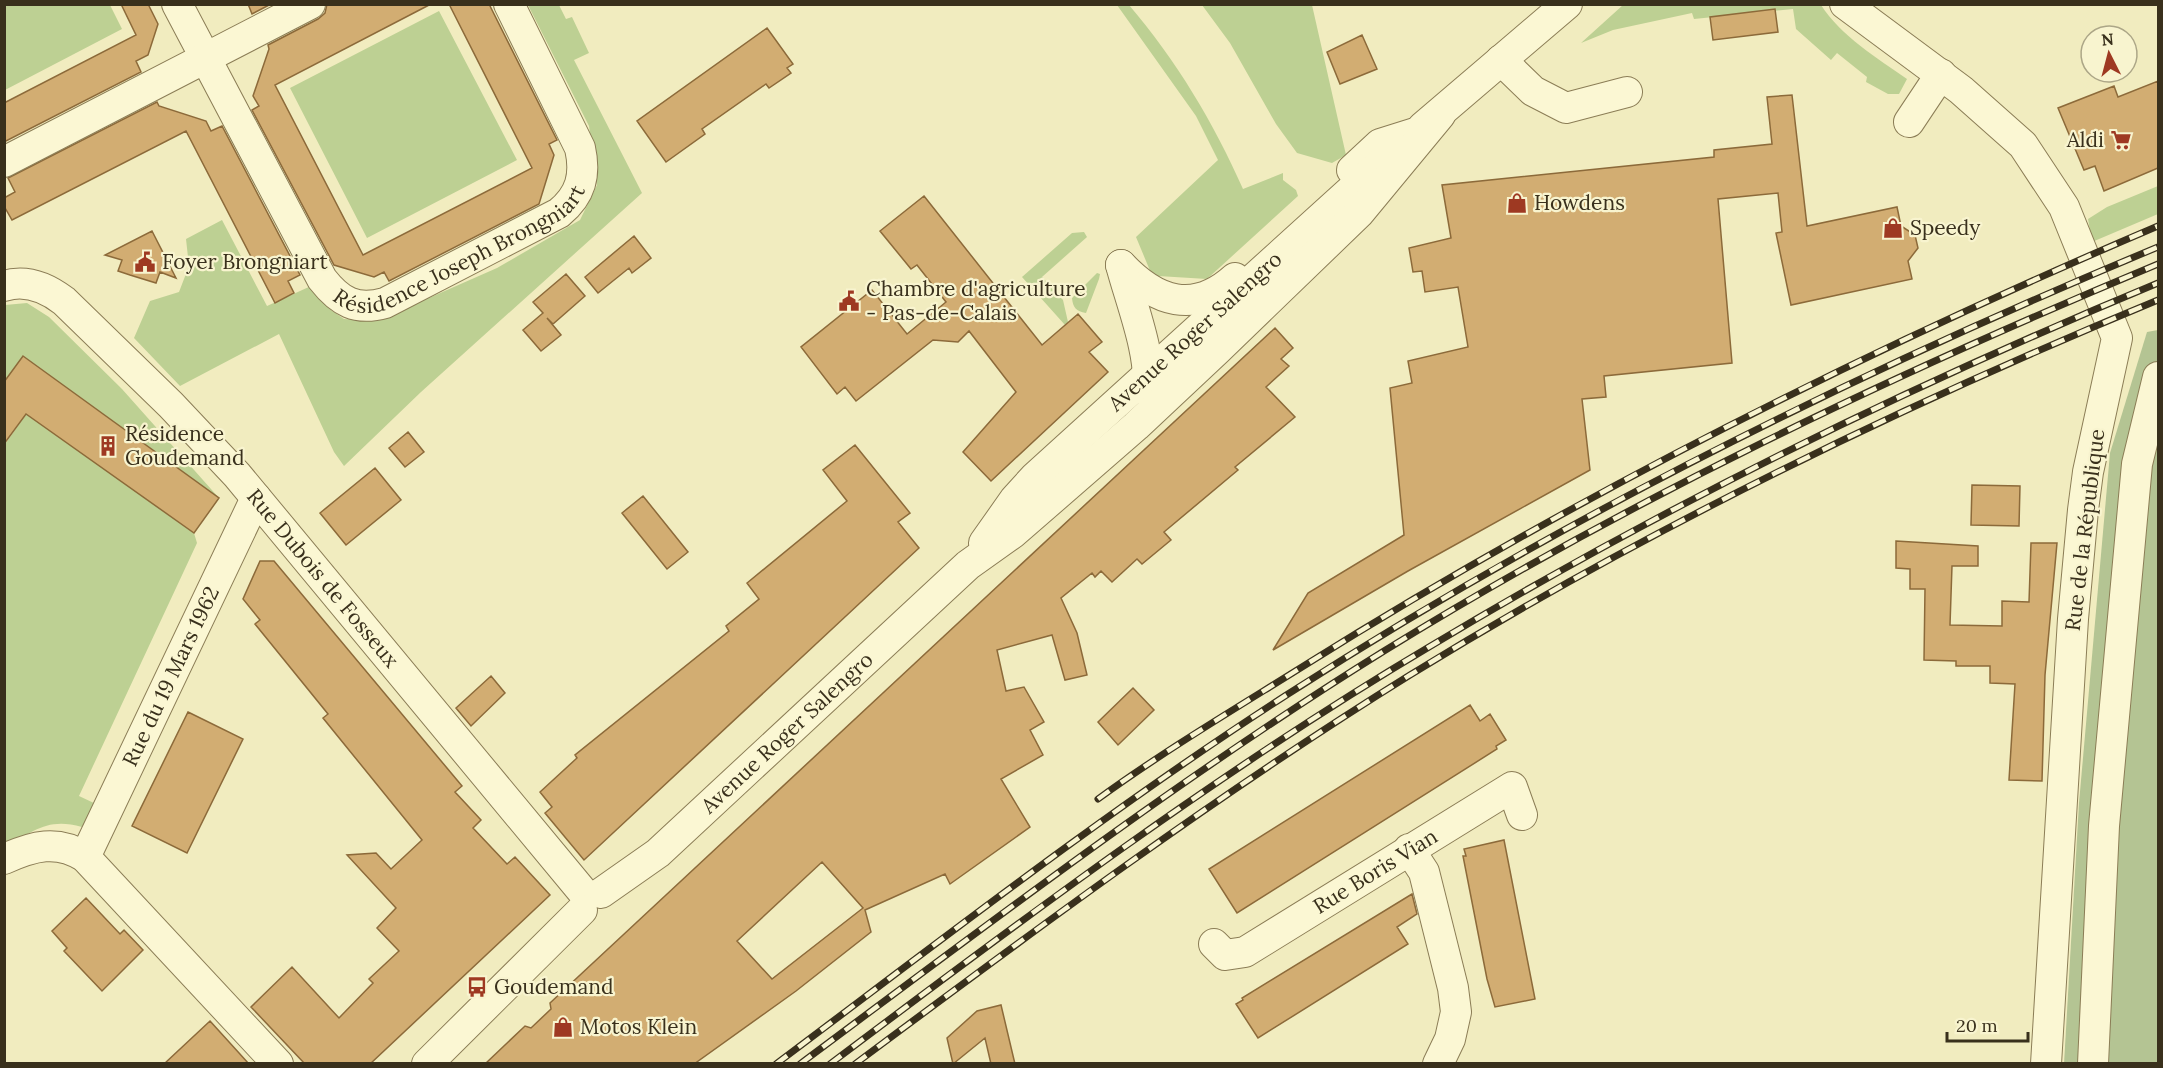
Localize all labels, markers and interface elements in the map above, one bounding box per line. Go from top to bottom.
north arrow [2079,24,2139,84]
text: N [2100,28,2115,50]
place label: Aldi [2066,126,2104,153]
supermarket icon: Aldi [2109,128,2133,152]
street label: Résidence Joseph Brongniart [328,180,591,319]
place label: Howdens [1534,189,1625,216]
shop icon: Howdens [1505,191,1529,215]
place label: Speedy [1910,214,1980,241]
shop icon: Speedy [1881,216,1905,240]
street label: Avenue Roger Salengro [1102,246,1287,418]
place label: Foyer Brongniart [162,248,328,275]
public building icon: Foyer Brongniart [133,250,157,274]
place label: Chambre d'agriculture - Pas-de-Calais [866,275,1086,326]
public building icon: Chambre d'agriculture - Pas-de-Calais [837,289,861,313]
place label: Résidence Goudemand [125,420,245,471]
street label: Rue de la République [2059,427,2110,633]
building icon: Résidence Goudemand [96,434,120,458]
street label: Rue Dubois de Fosseux [241,483,405,673]
street label: Rue du 19 Mars 1962 [116,582,225,771]
street label: Avenue Roger Salengro [694,646,879,820]
street label: Rue Boris Vian [1308,822,1442,920]
place label: Goudemand [494,973,614,1000]
bus stop icon: Goudemand [465,975,489,999]
scale bar [1947,1005,2028,1043]
place label: Motos Klein [580,1013,697,1040]
text: 20 m [1956,1014,1998,1037]
shop icon: Motos Klein [551,1015,575,1039]

